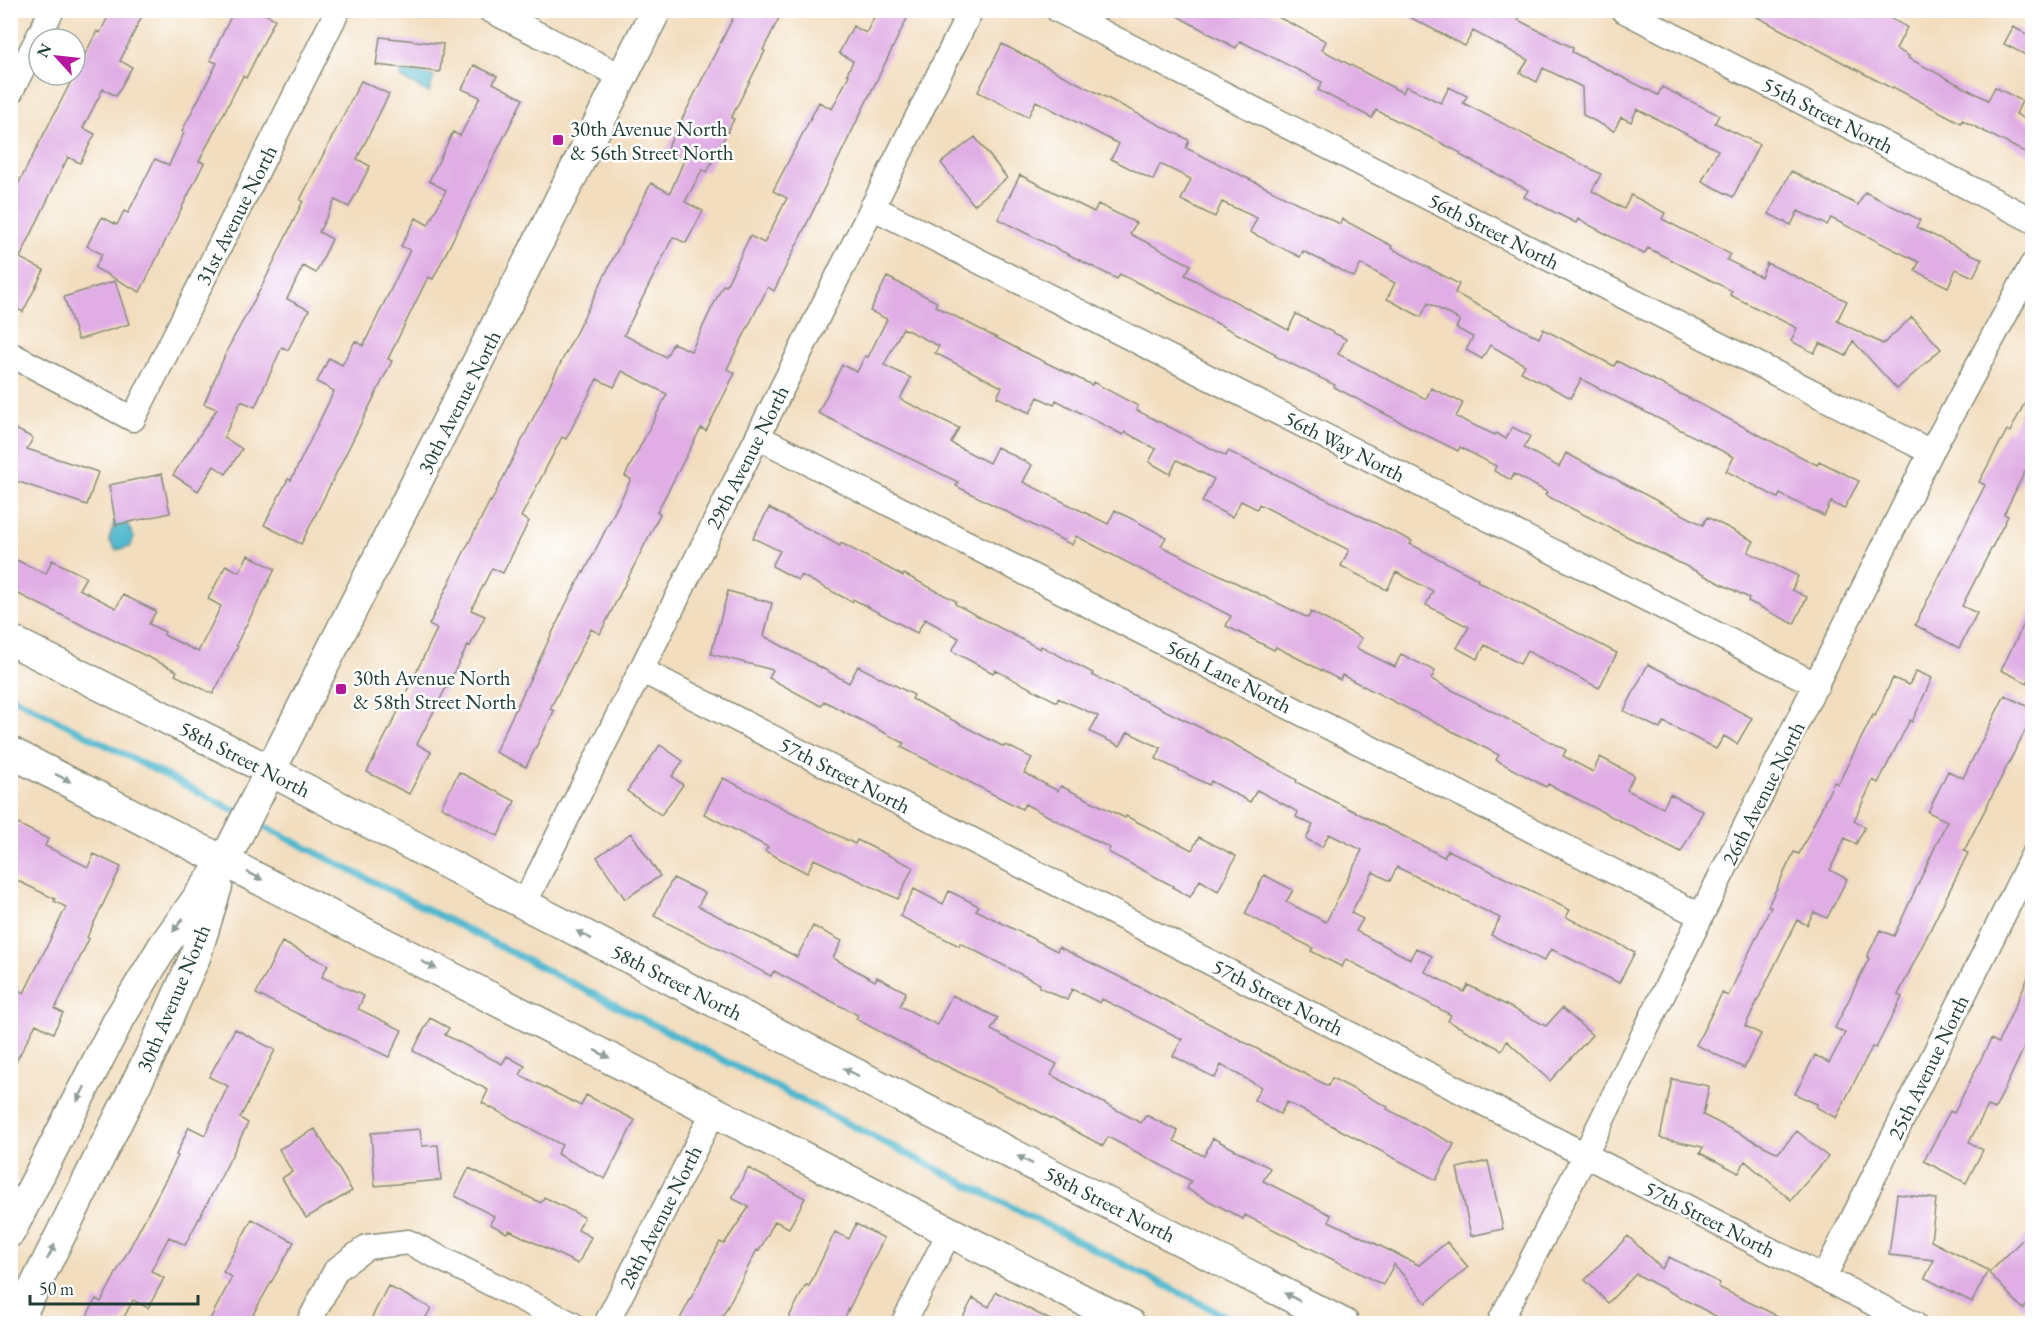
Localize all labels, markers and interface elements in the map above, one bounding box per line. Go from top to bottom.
north arrow [27,27,87,87]
text: N [32,40,56,61]
street label: 55th Street North [1758,70,1898,160]
place label: 30th Avenue North & 56th Street North [570,115,734,166]
marker: 30th Avenue North & 56th Street North [551,133,565,147]
street label: 31st Avenue North [189,140,283,290]
street label: 56th Street North [1424,186,1564,276]
street label: 30th Avenue North [411,325,507,478]
street label: 29th Avenue North [699,380,795,533]
street label: 56th Way North [1280,404,1410,488]
street label: 56th Lane North [1162,633,1296,719]
place label: 30th Avenue North & 58th Street North [353,664,517,715]
marker: 30th Avenue North & 58th Street North [334,682,348,696]
street label: 58th Street North [175,714,315,804]
street label: 26th Avenue North [1715,716,1811,869]
street label: 57th Street North [775,730,915,820]
one-way arrow [54,773,71,783]
one-way arrow [247,871,264,881]
one-way arrow [173,917,185,932]
street label: 30th Avenue North [130,920,216,1076]
one-way arrow [575,930,592,940]
street label: 58th Street North [607,937,747,1027]
street label: 57th Street North [1208,952,1348,1042]
one-way arrow [420,960,437,970]
street label: 25th Avenue North [1881,990,1975,1144]
one-way arrow [594,1049,611,1058]
one-way arrow [843,1067,860,1076]
one-way arrow [76,1085,86,1102]
street label: 28th Avenue North [612,1140,708,1293]
one-way arrow [1016,1156,1033,1165]
street label: 58th Street North [1040,1159,1180,1249]
street label: 57th Street North [1640,1174,1780,1264]
one-way arrow [47,1244,56,1261]
scale bar [30,1268,198,1306]
text: 50 m [39,1277,74,1300]
one-way arrow [1283,1292,1300,1302]

